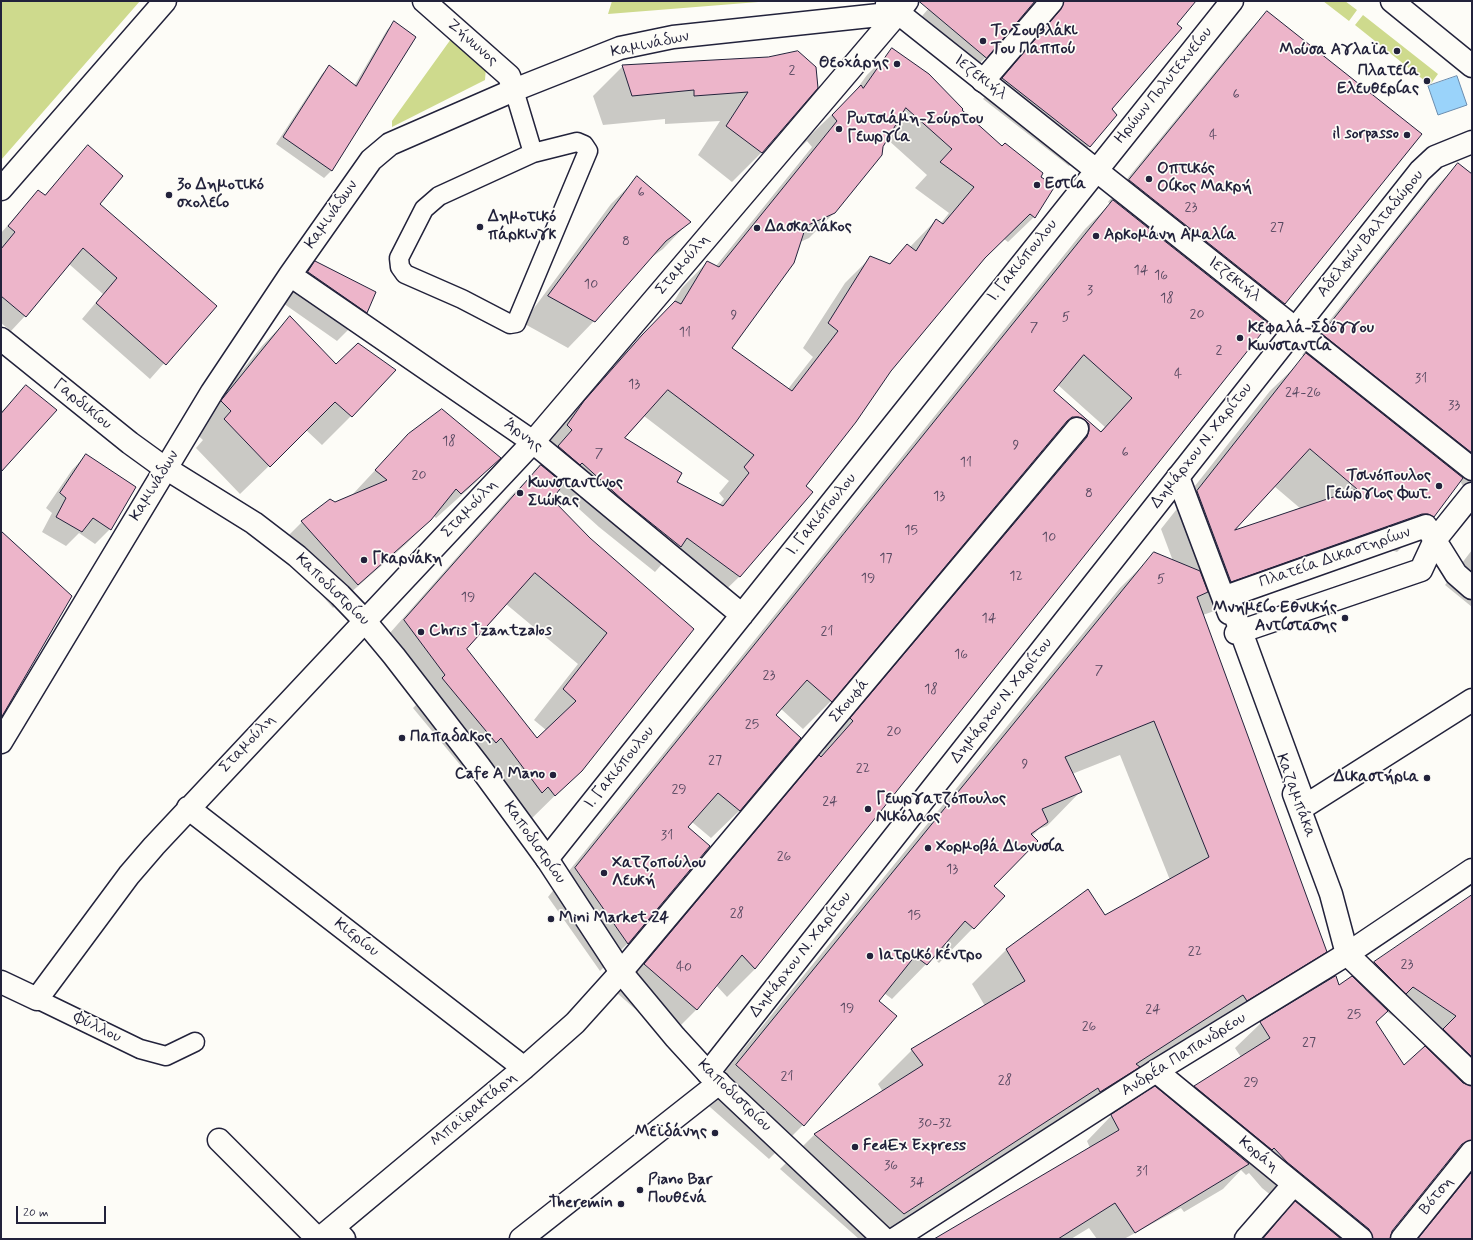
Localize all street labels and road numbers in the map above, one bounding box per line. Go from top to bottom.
street label: Ζήνωνος [442,16,502,70]
street label: Ηρώων Πολυτεχνείου [1111,24,1217,148]
street label: Καμινάδων [609,27,691,63]
street label: Ιεζεκιήλ [950,51,1010,105]
street label: Αδελφών Βαλταδώρου [1314,166,1428,302]
street label: Καμινάδων [301,177,363,253]
street label: Ι. Γακιόπουλου [984,216,1062,306]
street label: Σταμούλη [652,231,714,299]
street label: Ιεζεκιήλ [1204,253,1264,307]
street label: Γαρδικίου [49,376,115,434]
street label: Δημάρχου Ν. Χαρίτου [1147,379,1257,513]
street label: Άρνης [500,415,546,457]
street label: Καμινάδων [126,447,184,525]
street label: Ι. Γακιόπουλου [783,470,861,560]
street label: Σταμούλη [438,476,502,542]
street label: Πλατεία Δικαστηρίων [1257,523,1413,593]
street label: Καποδιστρίου [291,550,373,630]
street label: Δημάρχου Ν. Χαρίτου [947,634,1057,768]
street label: Σκουφά [826,675,874,727]
street label: Σταμούλη [216,711,280,777]
street label: Ι. Γακιόπουλου [581,723,659,813]
street label: Καζαμπάκα [1271,751,1319,841]
street label: Καποδιστρίου [499,798,569,888]
street label: Δημάρχου Ν. Χαρίτου [746,888,856,1022]
street label: Κιερίου [330,914,382,962]
street label: Φύλλου [70,1008,124,1048]
street label: Ανδρέα Παπανδρεου [1118,1009,1250,1101]
street label: Καποδιστρίου [693,1056,775,1136]
street label: Μπαϊρακτάρη [427,1068,521,1152]
street label: Κοράη [1234,1133,1282,1177]
street label: Βότση [1416,1173,1458,1219]

